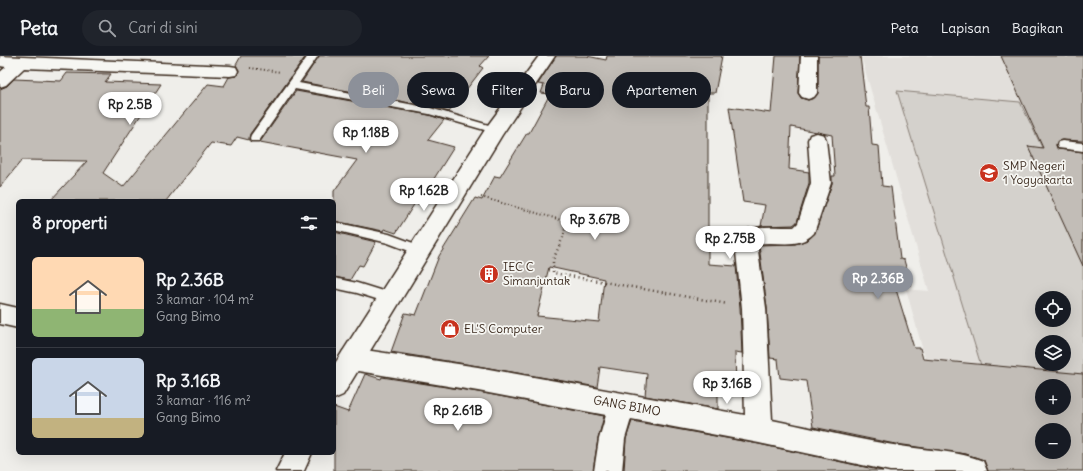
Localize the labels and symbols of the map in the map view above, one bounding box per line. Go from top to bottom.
pin: Rp 2.5B [93,92,167,126]
pin: Rp 1.18B [325,120,407,154]
place label: SMP Negeri 1 Yogyakarta [1003,158,1072,187]
school or university icon: SMP Negeri 1 Yogyakarta [978,162,1000,184]
pin: Rp 1.62B [383,178,465,212]
pin: Rp 3.67B [554,207,636,241]
pin: Rp 2.75B [689,226,771,260]
place label: IEC C Simanjuntak [503,259,570,288]
building icon: IEC C Simanjuntak [478,263,500,285]
pin: Rp 2.36B [837,266,919,300]
shop icon: EL'S Computer [439,318,461,340]
place label: EL'S Computer [464,321,543,336]
pin: Rp 3.16B [686,371,768,405]
street label: GANG BIMO [592,392,662,419]
pin: Rp 2.61B [417,398,499,432]

